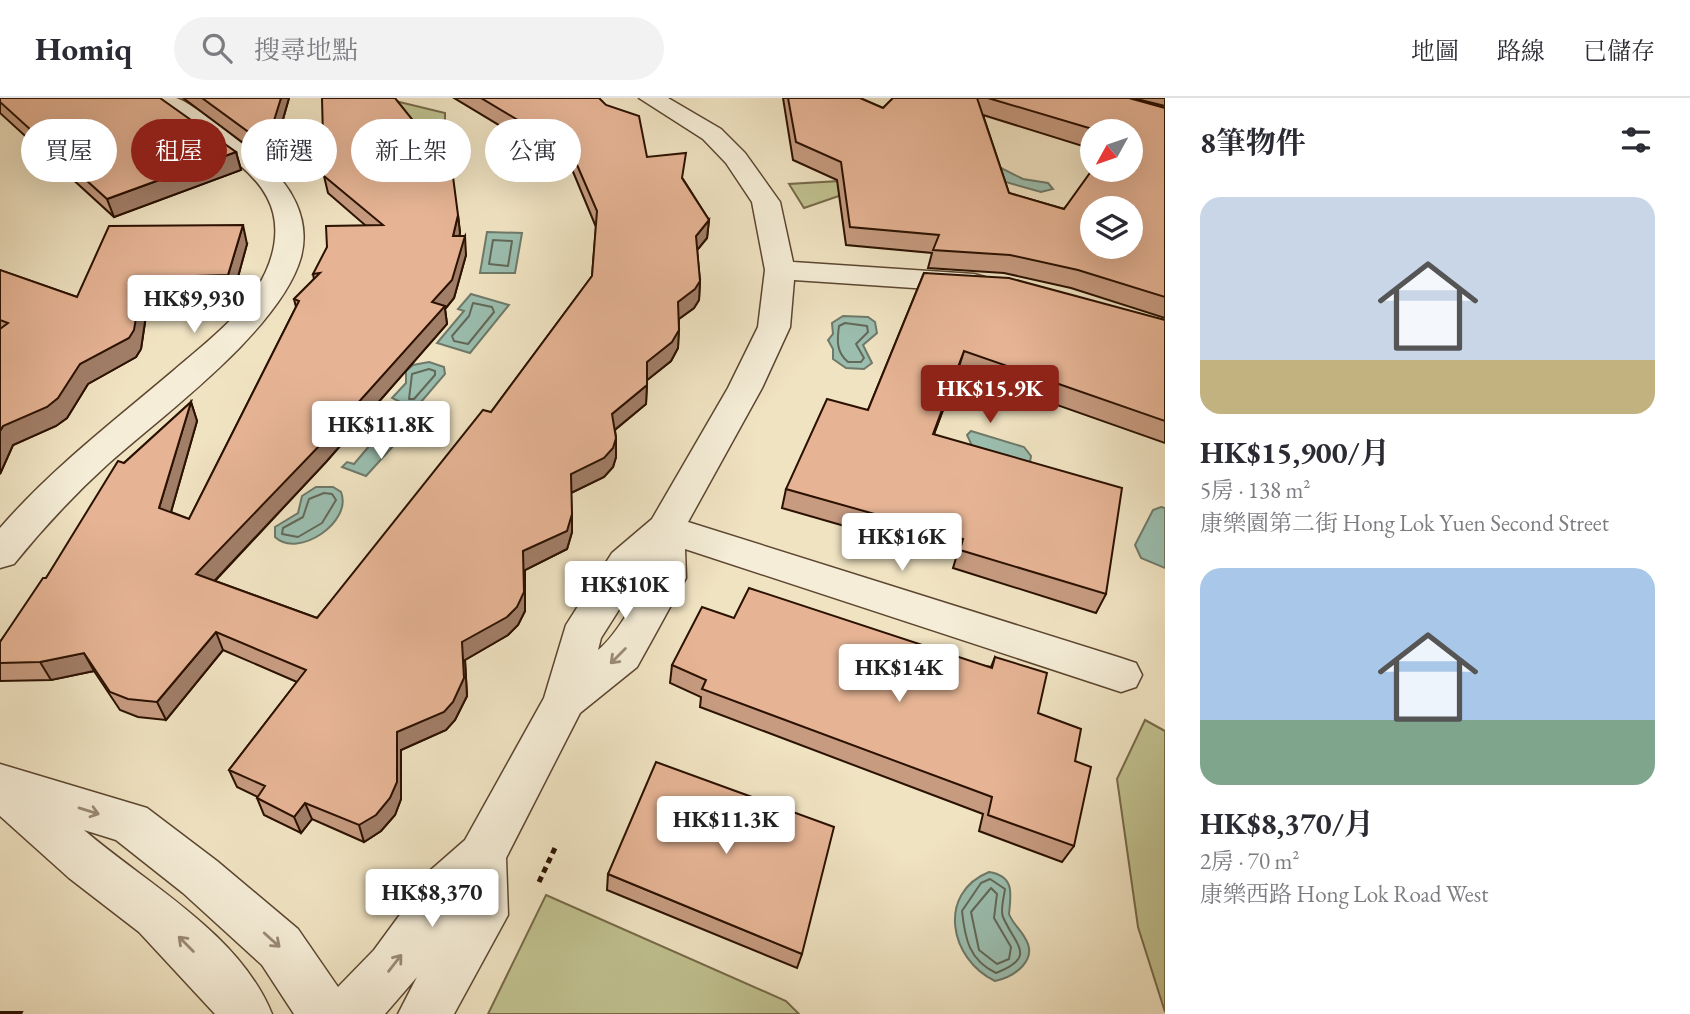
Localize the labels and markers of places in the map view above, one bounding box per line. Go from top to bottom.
pin: HK$9,930 [122,275,266,335]
pin: HK$15.9K [918,366,1062,425]
pin: HK$11.8K [309,402,453,461]
pin: HK$16K [845,514,959,573]
pin: HK$10K [568,561,682,621]
pin: HK$14K [842,644,956,704]
pin: HK$11.3K [654,796,798,856]
pin: HK$8,370 [360,870,504,929]

